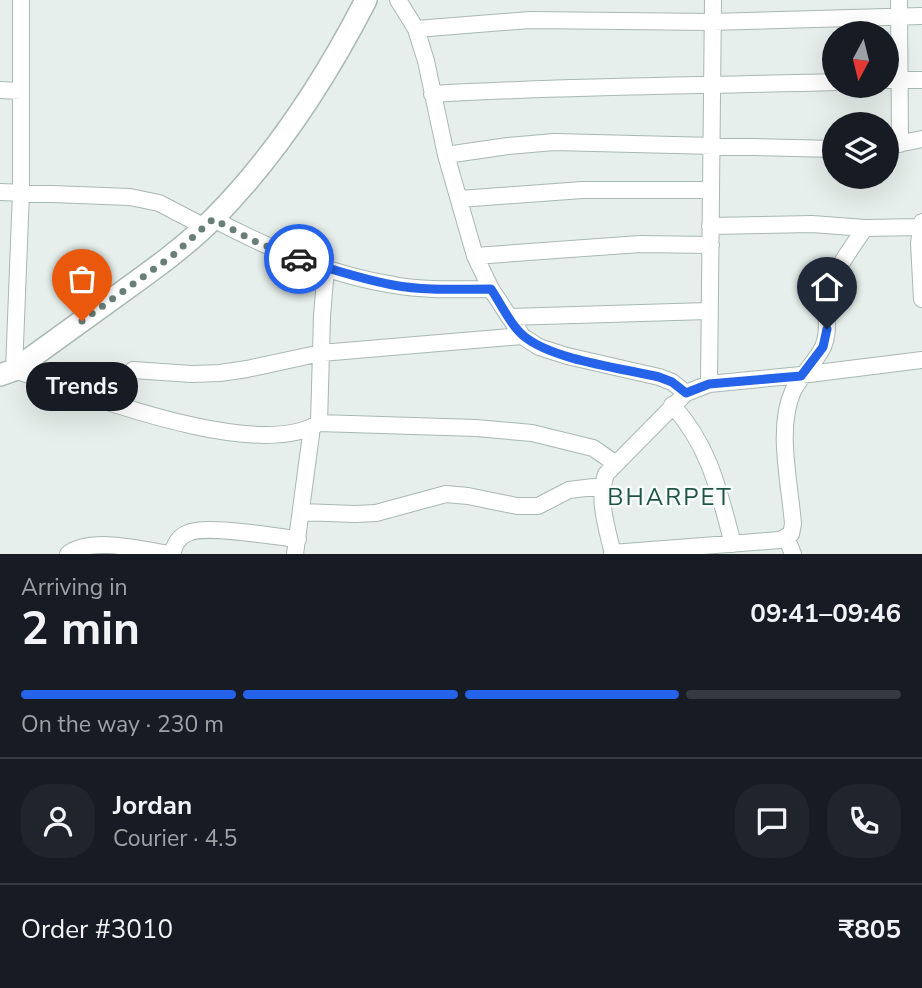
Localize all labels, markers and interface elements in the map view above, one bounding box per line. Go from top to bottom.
north arrow [822,21,900,98]
map controls [822,21,899,189]
button: layers [822,112,899,189]
courier [264,224,334,294]
icon: car [280,240,318,278]
pin [52,249,112,321]
pin [797,257,857,329]
icon: bag [63,260,101,298]
icon: home [808,268,846,306]
callout: Trends [26,363,138,412]
text: Trends [46,371,118,402]
district label: BHARPET [607,481,733,513]
text: Arriving in [21,572,128,603]
text: 09:41–09:46 [750,596,901,631]
text: 2 min [21,597,140,660]
text: On the way · 230 m [21,709,224,740]
button: person [21,784,95,858]
button: chat [735,784,809,858]
button: phone [827,784,901,858]
text: Jordan [113,788,192,823]
text: Courier · 4.5 [113,823,237,854]
text: Order #3010 [21,912,173,947]
text: ₹805 [839,912,901,947]

